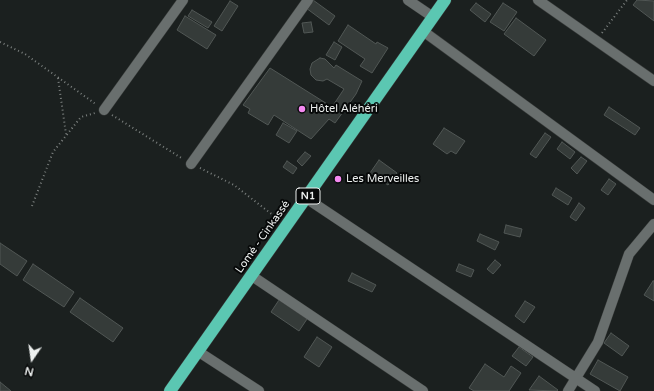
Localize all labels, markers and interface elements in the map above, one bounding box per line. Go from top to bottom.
place label: Hôtel Aléhéri [310,102,378,116]
marker: Hôtel Aléhéri [297,104,307,114]
place label: Les Merveilles [346,172,419,186]
marker: Les Merveilles [333,174,343,184]
road number: N1 [296,188,320,204]
street label: Lomé - Cinkassé [233,198,293,276]
north arrow [12,339,52,379]
text: N [23,364,35,379]

